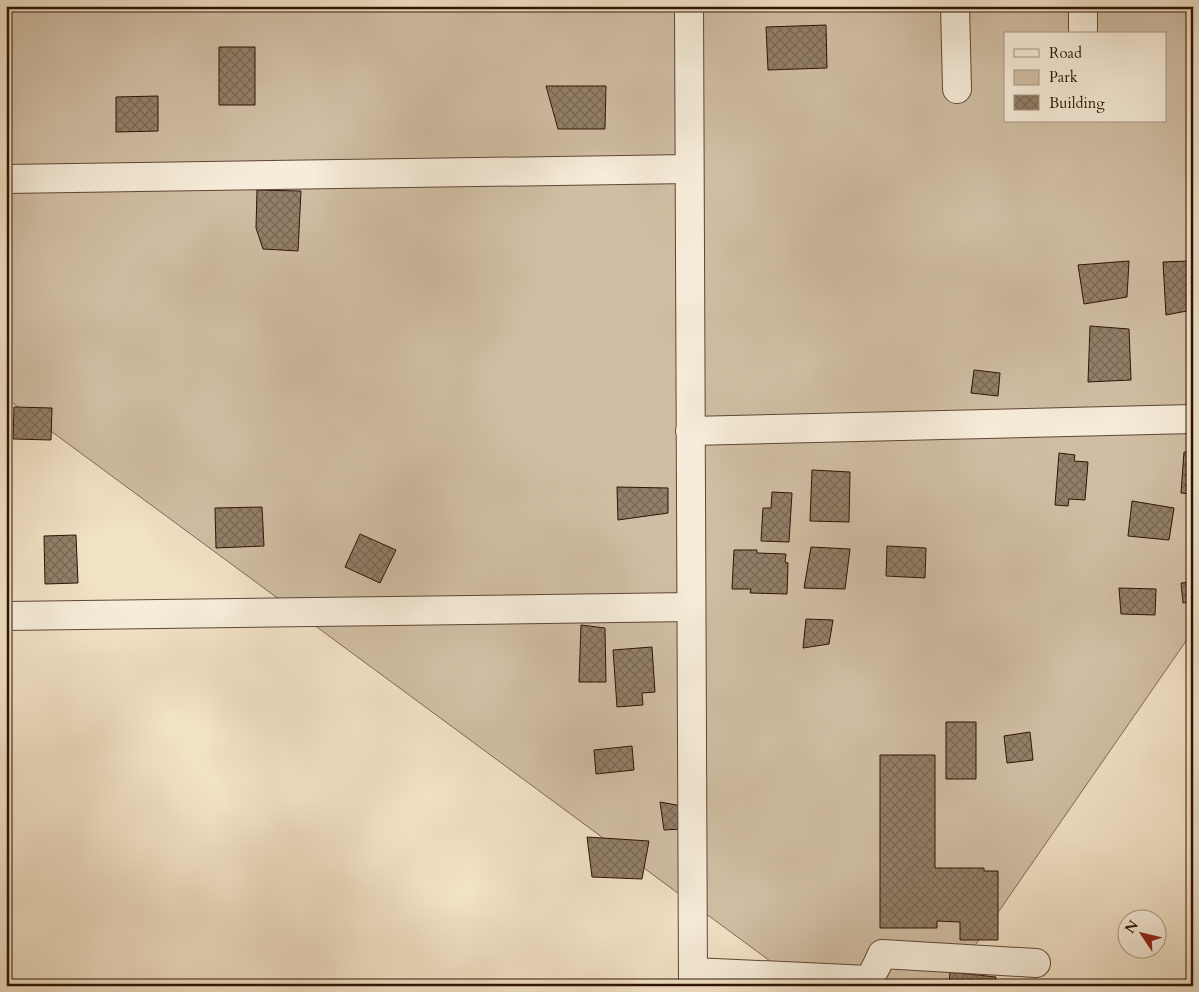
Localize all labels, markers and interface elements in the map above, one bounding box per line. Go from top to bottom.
legend [1004,32,1166,122]
text: Road [1049,43,1082,63]
text: Park [1049,67,1078,87]
text: Building [1049,93,1105,113]
north arrow [1116,910,1166,960]
text: N [1120,916,1143,937]

